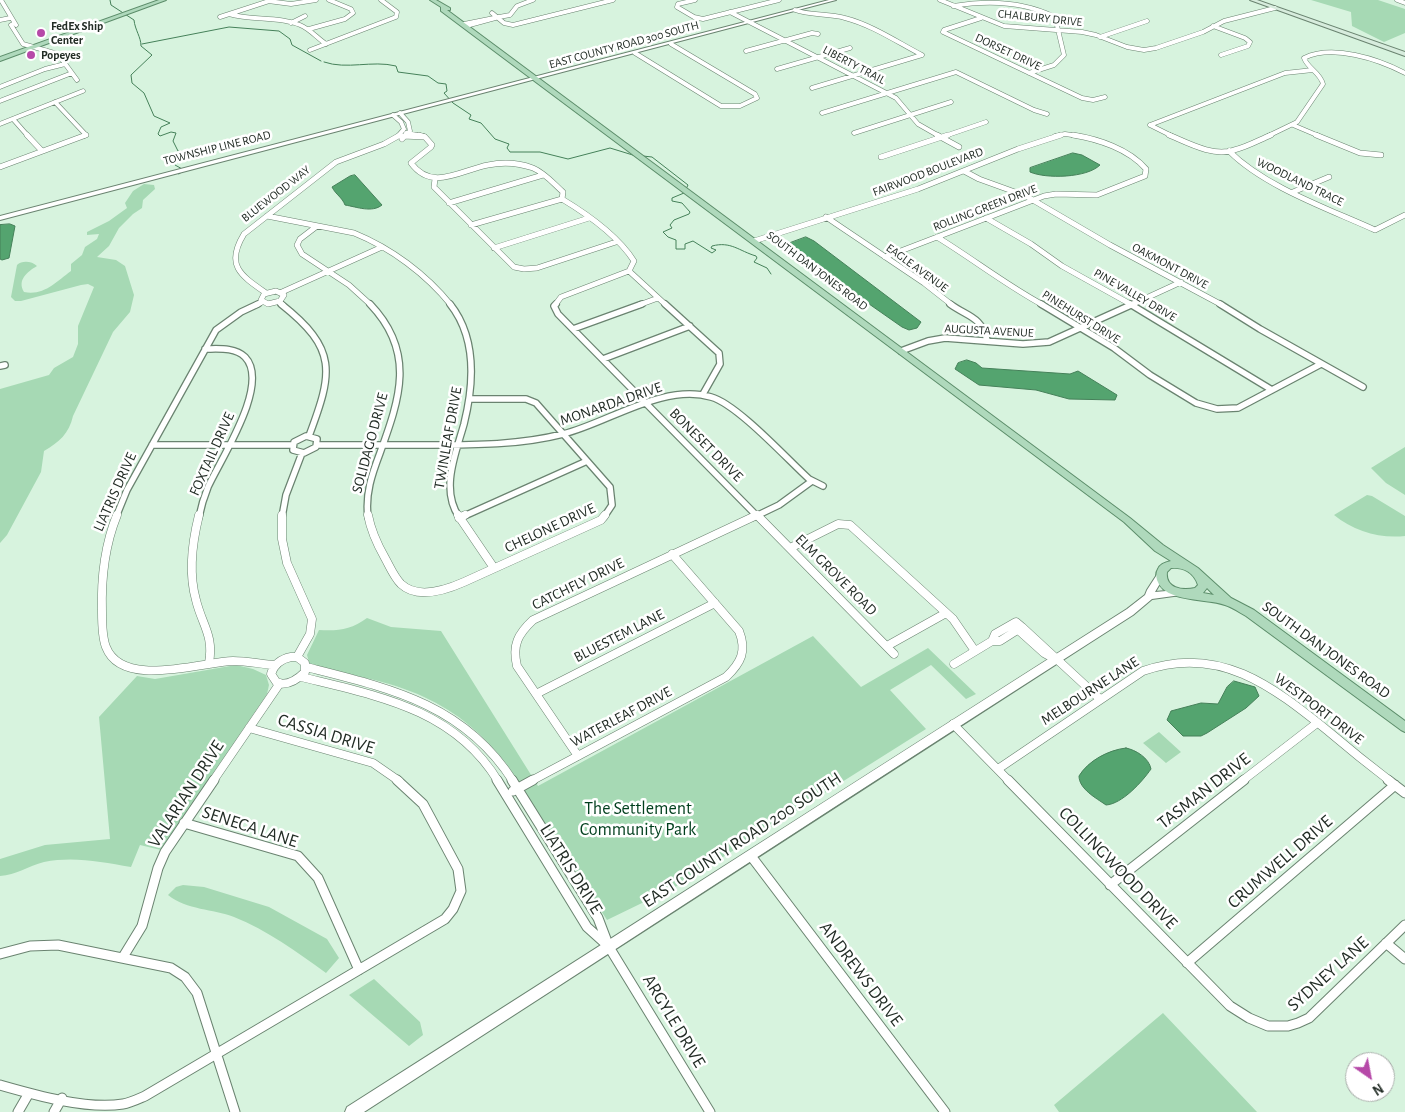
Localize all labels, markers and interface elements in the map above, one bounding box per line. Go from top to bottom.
street label: CHALBURY DRIVE [997,6,1083,30]
street label: EAST COUNTY ROAD 300 SOUTH [547,18,701,72]
place label: FedEx Ship Center [51,19,103,47]
marker: FedEx Ship Center [35,27,47,39]
street label: DORSET DRIVE [973,30,1043,74]
street label: LIBERTY TRAIL [820,43,888,87]
place label: Popeyes [41,48,81,62]
marker: Popeyes [25,49,37,61]
street label: TOWNSHIP LINE ROAD [162,128,272,168]
street label: FAIRWOOD BOULEVARD [871,144,985,200]
street label: WOODLAND TRACE [1254,155,1346,209]
street label: BLUEWOOD WAY [239,163,313,225]
street label: ROLLING GREEN DRIVE [931,182,1039,234]
street label: SOUTH DAN JONES ROAD [764,228,870,314]
street label: OAKMONT DRIVE [1130,240,1210,292]
street label: EAGLE AVENUE [883,241,951,295]
street label: PINE VALLEY DRIVE [1091,266,1179,324]
street label: PINEHURST DRIVE [1039,287,1123,347]
street label: AUGUSTA AVENUE [944,321,1034,341]
street label: MONARDA DRIVE [558,378,664,430]
street label: TWINLEAF DRIVE [430,385,466,491]
street label: SOLIDAGO DRIVE [348,391,392,495]
street label: BONESET DRIVE [665,404,747,486]
street label: FOXTAIL DRIVE [186,409,238,499]
street label: LIATRIS DRIVE [90,450,140,534]
street label: CHELONE DRIVE [502,499,598,557]
street label: ELM GROVE ROAD [791,530,881,620]
street label: CATCHFLY DRIVE [529,554,627,614]
street label: SOUTH DAN JONES ROAD [1259,598,1393,702]
street label: BLUESTEM LANE [571,605,667,667]
street label: MELBOURNE LANE [1038,653,1142,729]
street label: WESTPORT DRIVE [1271,670,1367,748]
street label: WATERLEAF DRIVE [567,683,675,751]
street label: CASSIA DRIVE [275,709,377,759]
street label: VALARIAN DRIVE [143,736,229,852]
street label: TASMAN DRIVE [1153,748,1255,834]
street label: EAST COUNTY ROAD 200 SOUTH [638,768,846,912]
park label: The Settlement Community Park [580,798,696,841]
street label: SENECA LANE [199,801,301,853]
street label: COLLINGWOOD DRIVE [1054,802,1182,934]
street label: CRUMWELL DRIVE [1223,811,1337,913]
street label: LIATRIS DRIVE [535,820,607,918]
street label: ANDREWS DRIVE [815,917,907,1031]
street label: SYDNEY LANE [1283,932,1373,1016]
street label: ARGYLE DRIVE [638,971,710,1071]
north arrow [1345,1052,1395,1102]
text: N [1370,1080,1386,1097]

